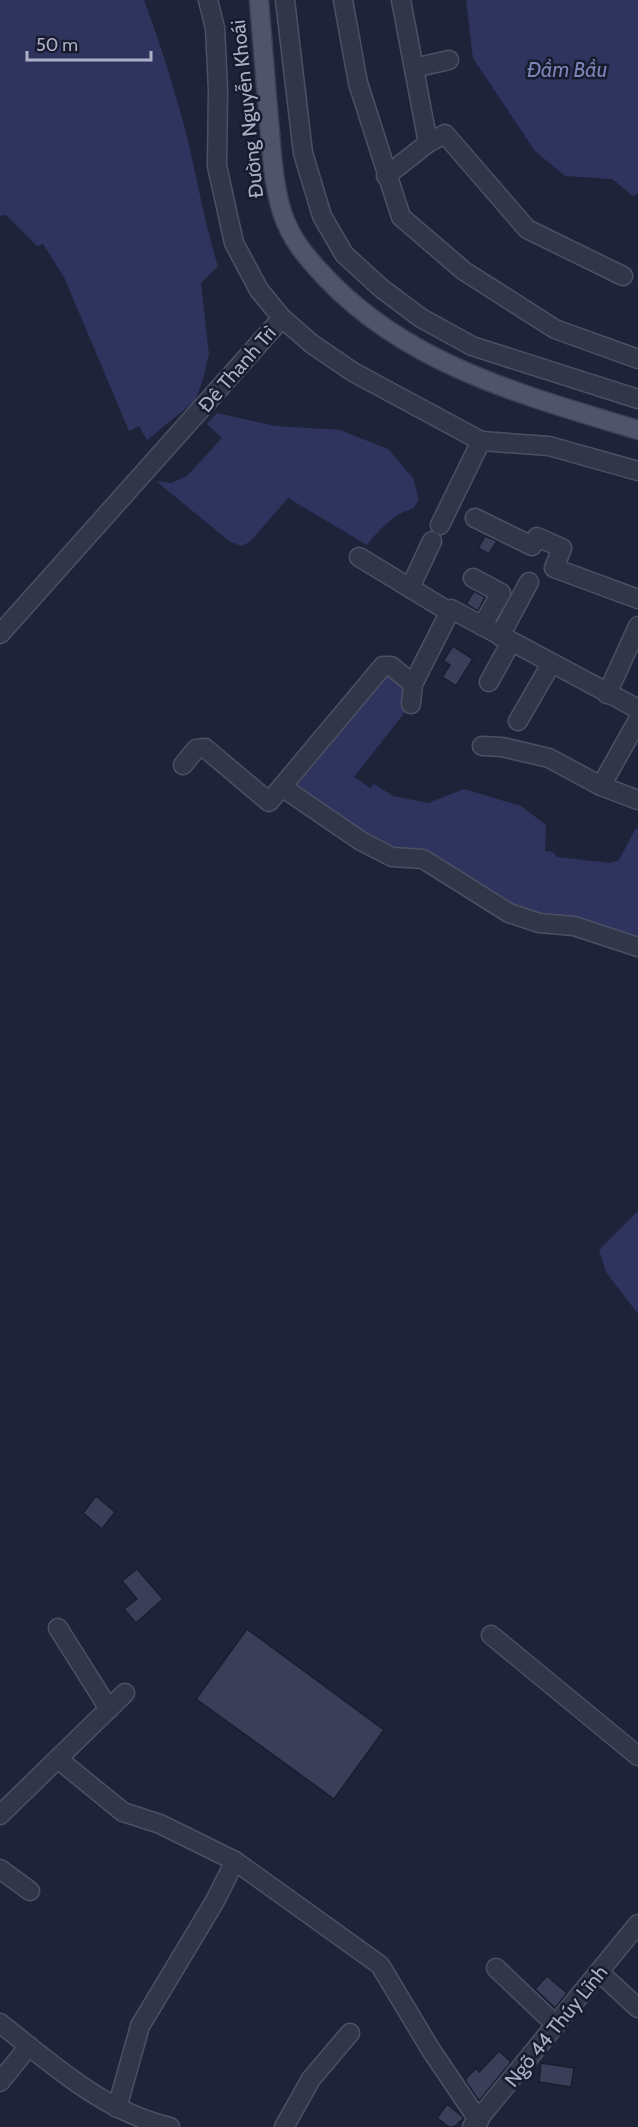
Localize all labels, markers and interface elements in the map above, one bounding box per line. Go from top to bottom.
street label: Đường Nguyễn Khoái [226,19,268,199]
scale bar [27,24,152,62]
text: 50 m [36,34,78,56]
water label: Đầm Bầu [527,57,607,82]
street label: Đê Thanh Trì [193,321,281,417]
street label: Ngõ 44 Thúy Lĩnh [500,1960,612,2092]

